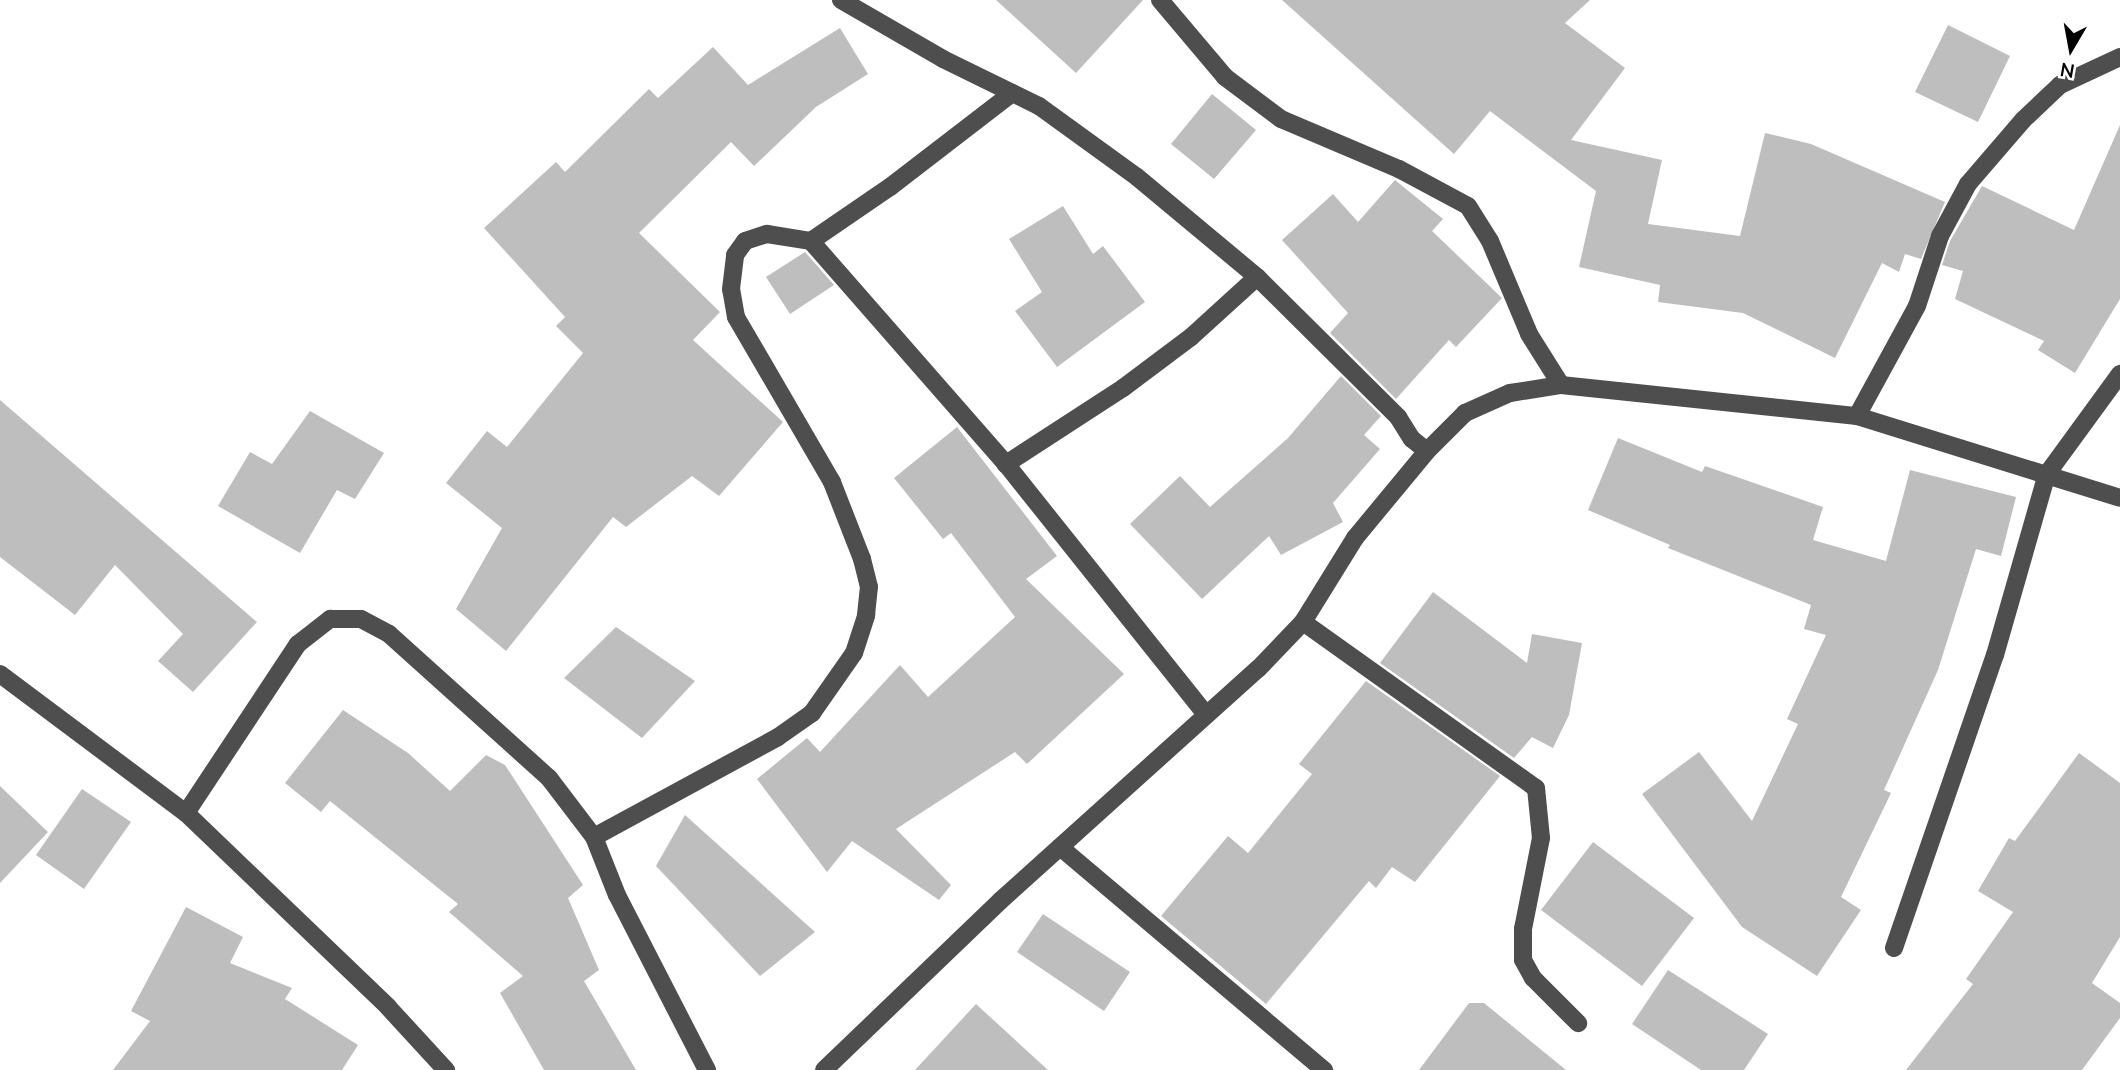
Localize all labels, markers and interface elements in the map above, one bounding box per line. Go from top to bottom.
north arrow [2036,14,2106,84]
text: N [2058,56,2077,84]

